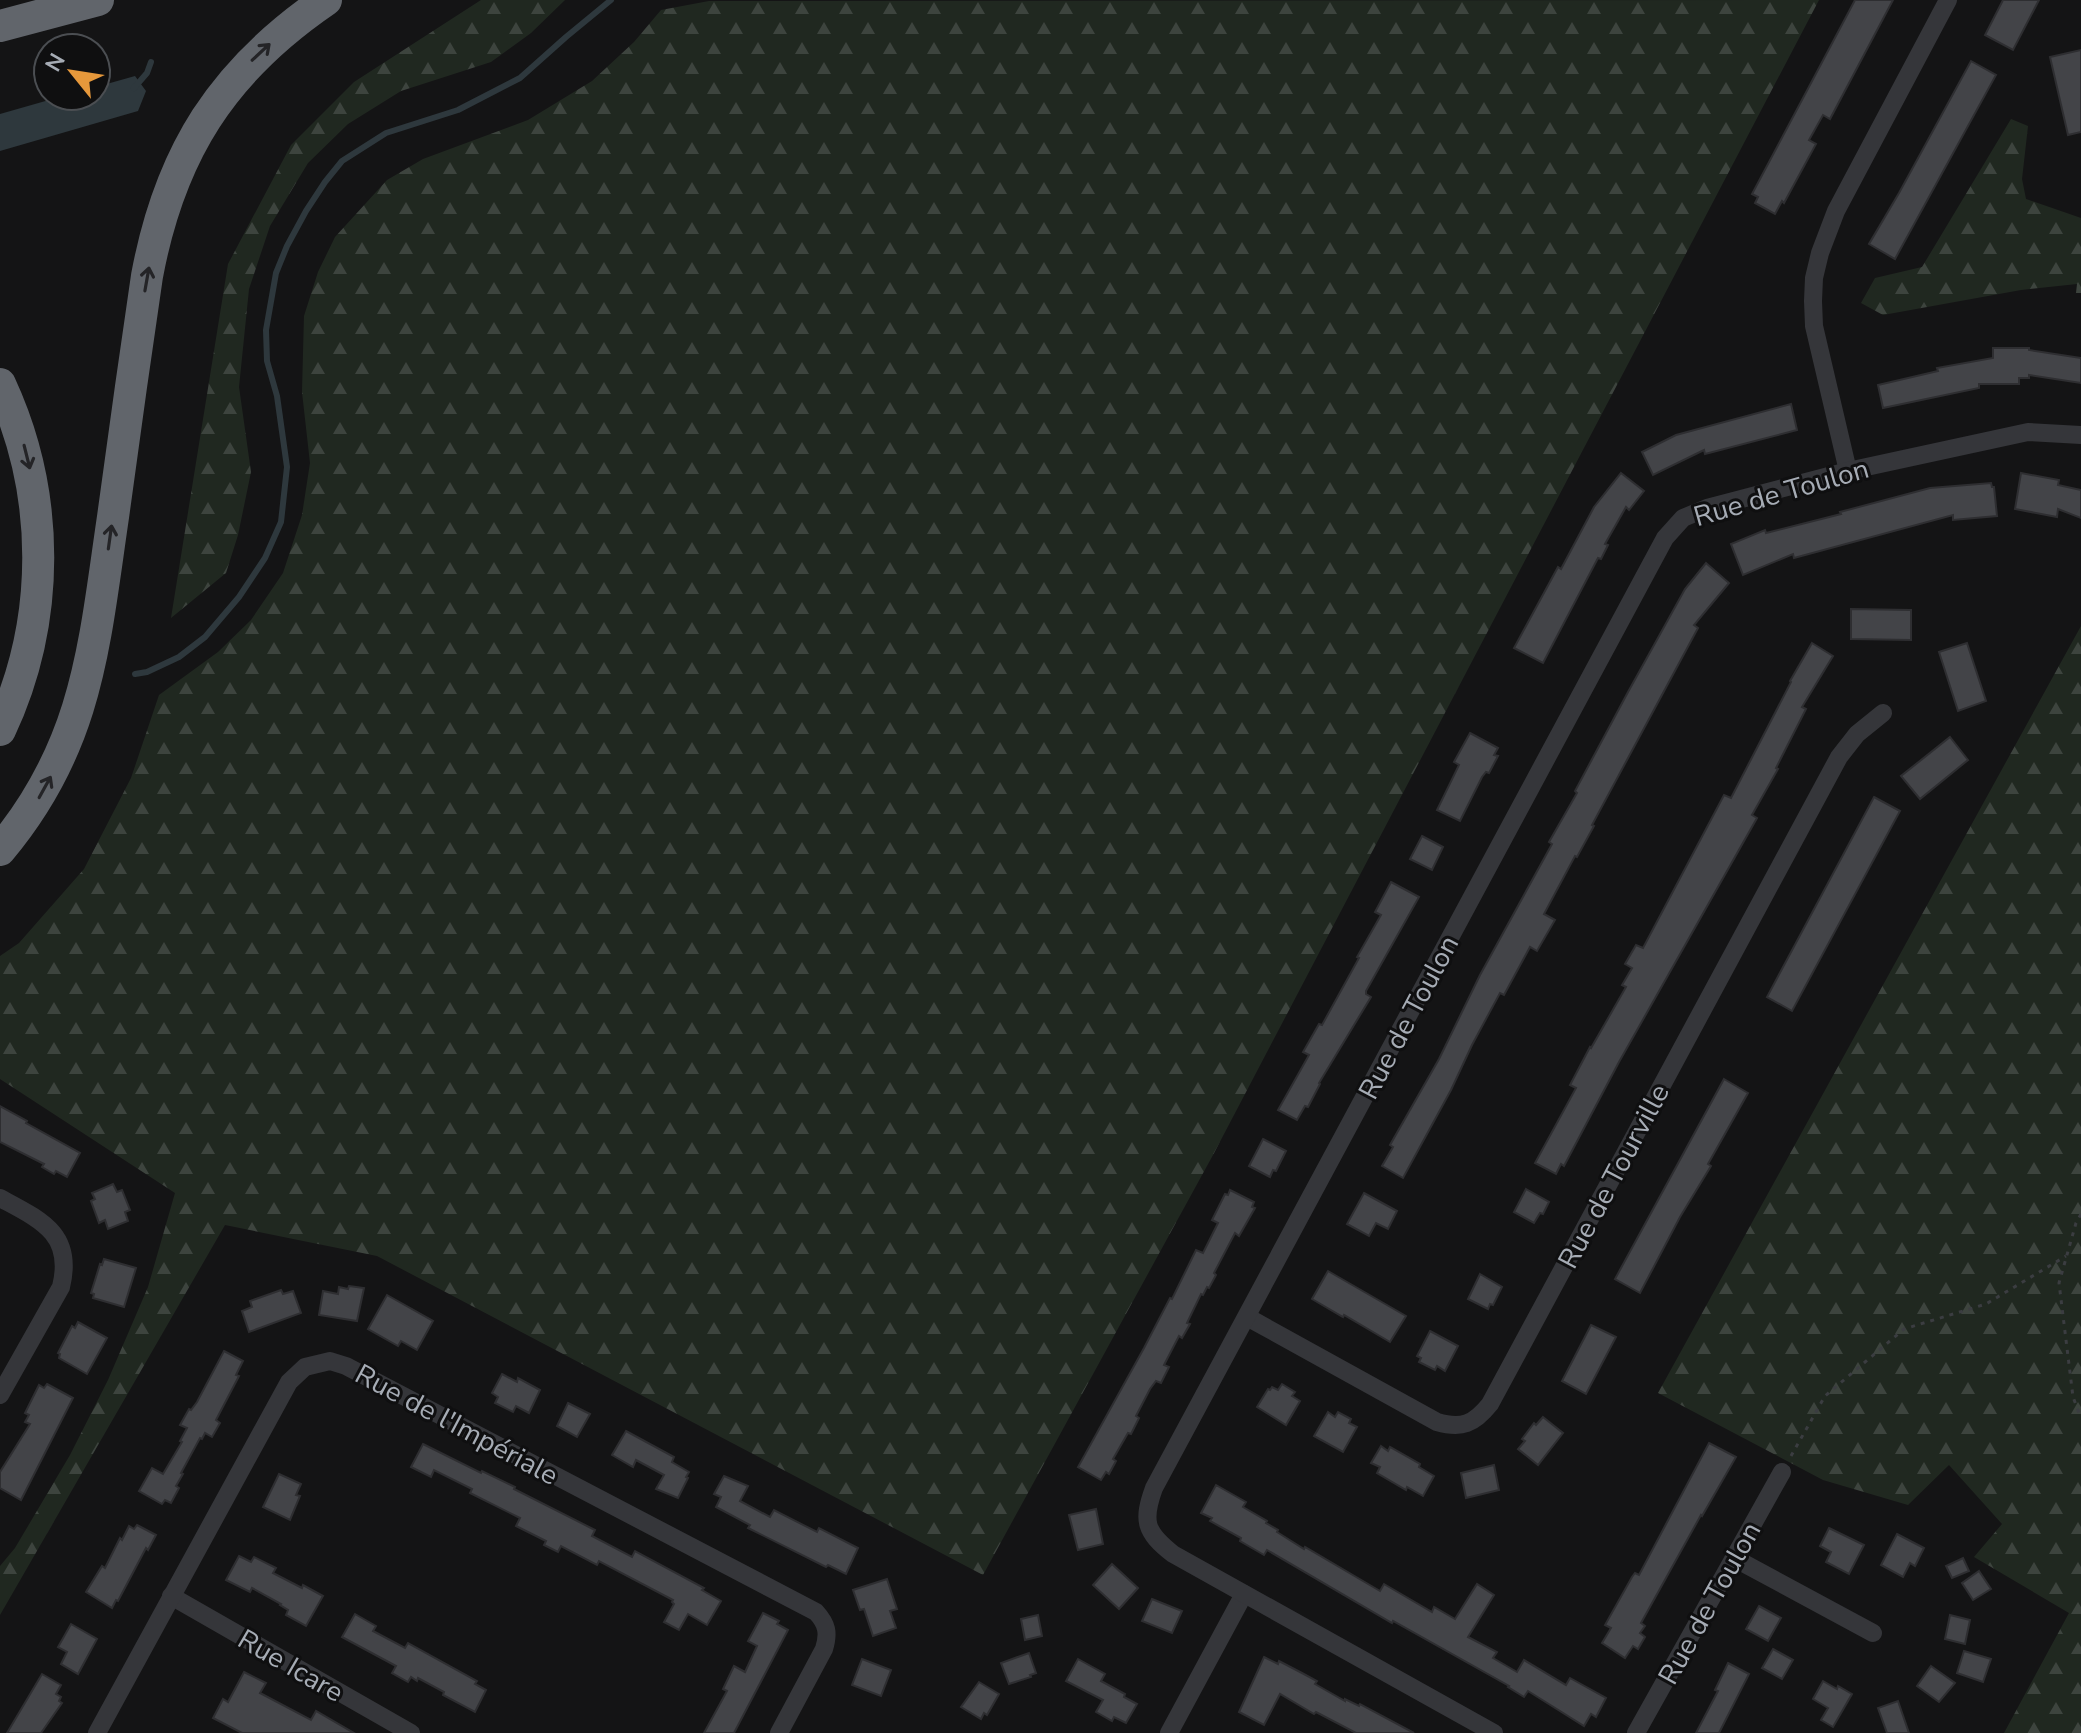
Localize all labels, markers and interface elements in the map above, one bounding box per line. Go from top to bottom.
north arrow [32,32,112,112]
one-way arrow [251,42,271,61]
text: N [38,48,73,77]
one-way arrow [140,267,155,293]
one-way arrow [20,444,35,470]
street label: Rue de Toulon [1689,450,1873,536]
one-way arrow [103,525,118,550]
one-way arrow [38,775,53,799]
street label: Rue de Toulon [1350,929,1468,1106]
street label: Rue de Tourville [1549,1077,1679,1275]
street label: Rue de l'Impériale [348,1355,565,1495]
street label: Rue de Toulon [1649,1515,1770,1692]
street label: Rue Icare [231,1620,350,1711]

